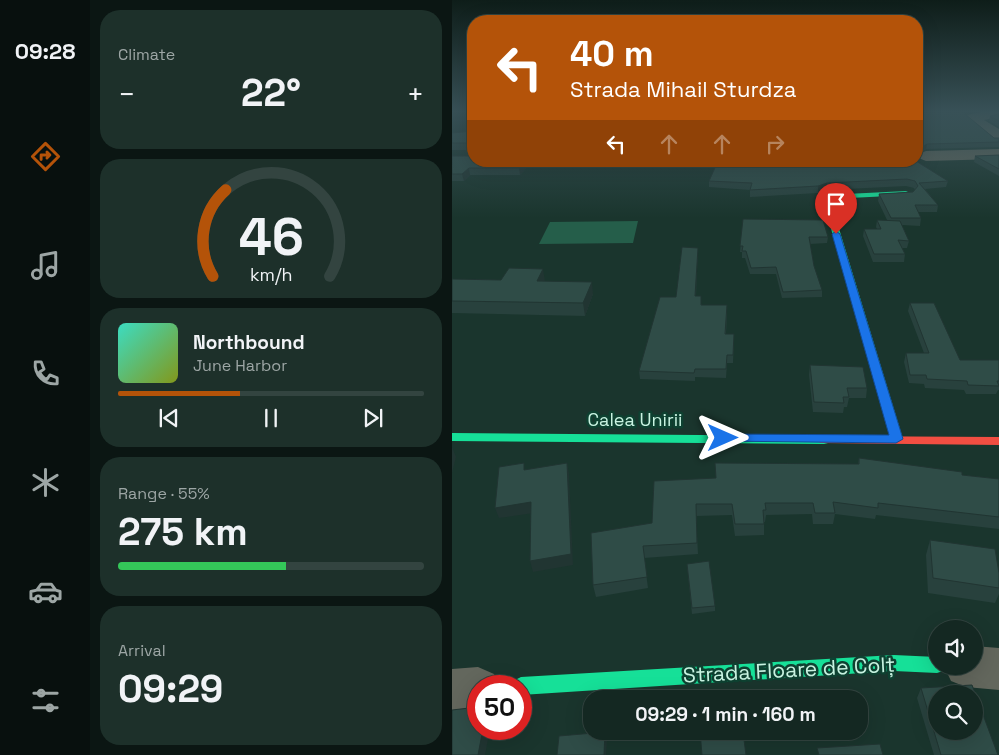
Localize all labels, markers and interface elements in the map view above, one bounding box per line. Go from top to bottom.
text: 40 m [570,32,654,76]
icon: left [487,35,552,100]
text: 09:28 [15,37,75,65]
text: Climate [118,44,175,65]
text: 22° [241,69,301,117]
text: Strada Mihail Sturdza [570,75,797,103]
text: − [118,76,135,112]
text: + [407,76,424,112]
icon: left [602,130,630,158]
icon: ahead [655,130,683,158]
icon: ahead [708,130,736,158]
icon: right [761,130,789,158]
icon: directions [28,139,63,174]
pin [815,183,857,234]
icon: arrive [822,190,850,218]
text: 46 [238,204,304,270]
icon: music [28,248,63,283]
text: km/h [250,263,292,286]
text: Northbound [193,330,305,355]
text: June Harbor [193,355,287,376]
icon: phone [28,356,63,391]
icon: previous [155,404,183,432]
icon: pause [257,404,285,432]
icon: next [359,404,387,432]
street label: Calea Unirii [588,408,683,431]
position arrow [696,411,748,463]
icon: climate [28,465,63,500]
text: Range · 55% [118,483,210,504]
text: 275 km [118,508,248,556]
icon: car [28,574,63,609]
map controls [928,620,983,740]
button: sound [928,620,983,675]
text: Arrival [118,640,166,661]
street label: Strada Floare de Colț [682,650,896,689]
text: 09:29 [118,665,223,713]
speed limit sign: 50 [467,675,532,740]
icon: filters [28,683,63,718]
button: search [928,685,983,740]
text: 09:29 · 1 min · 160 m [635,702,816,727]

